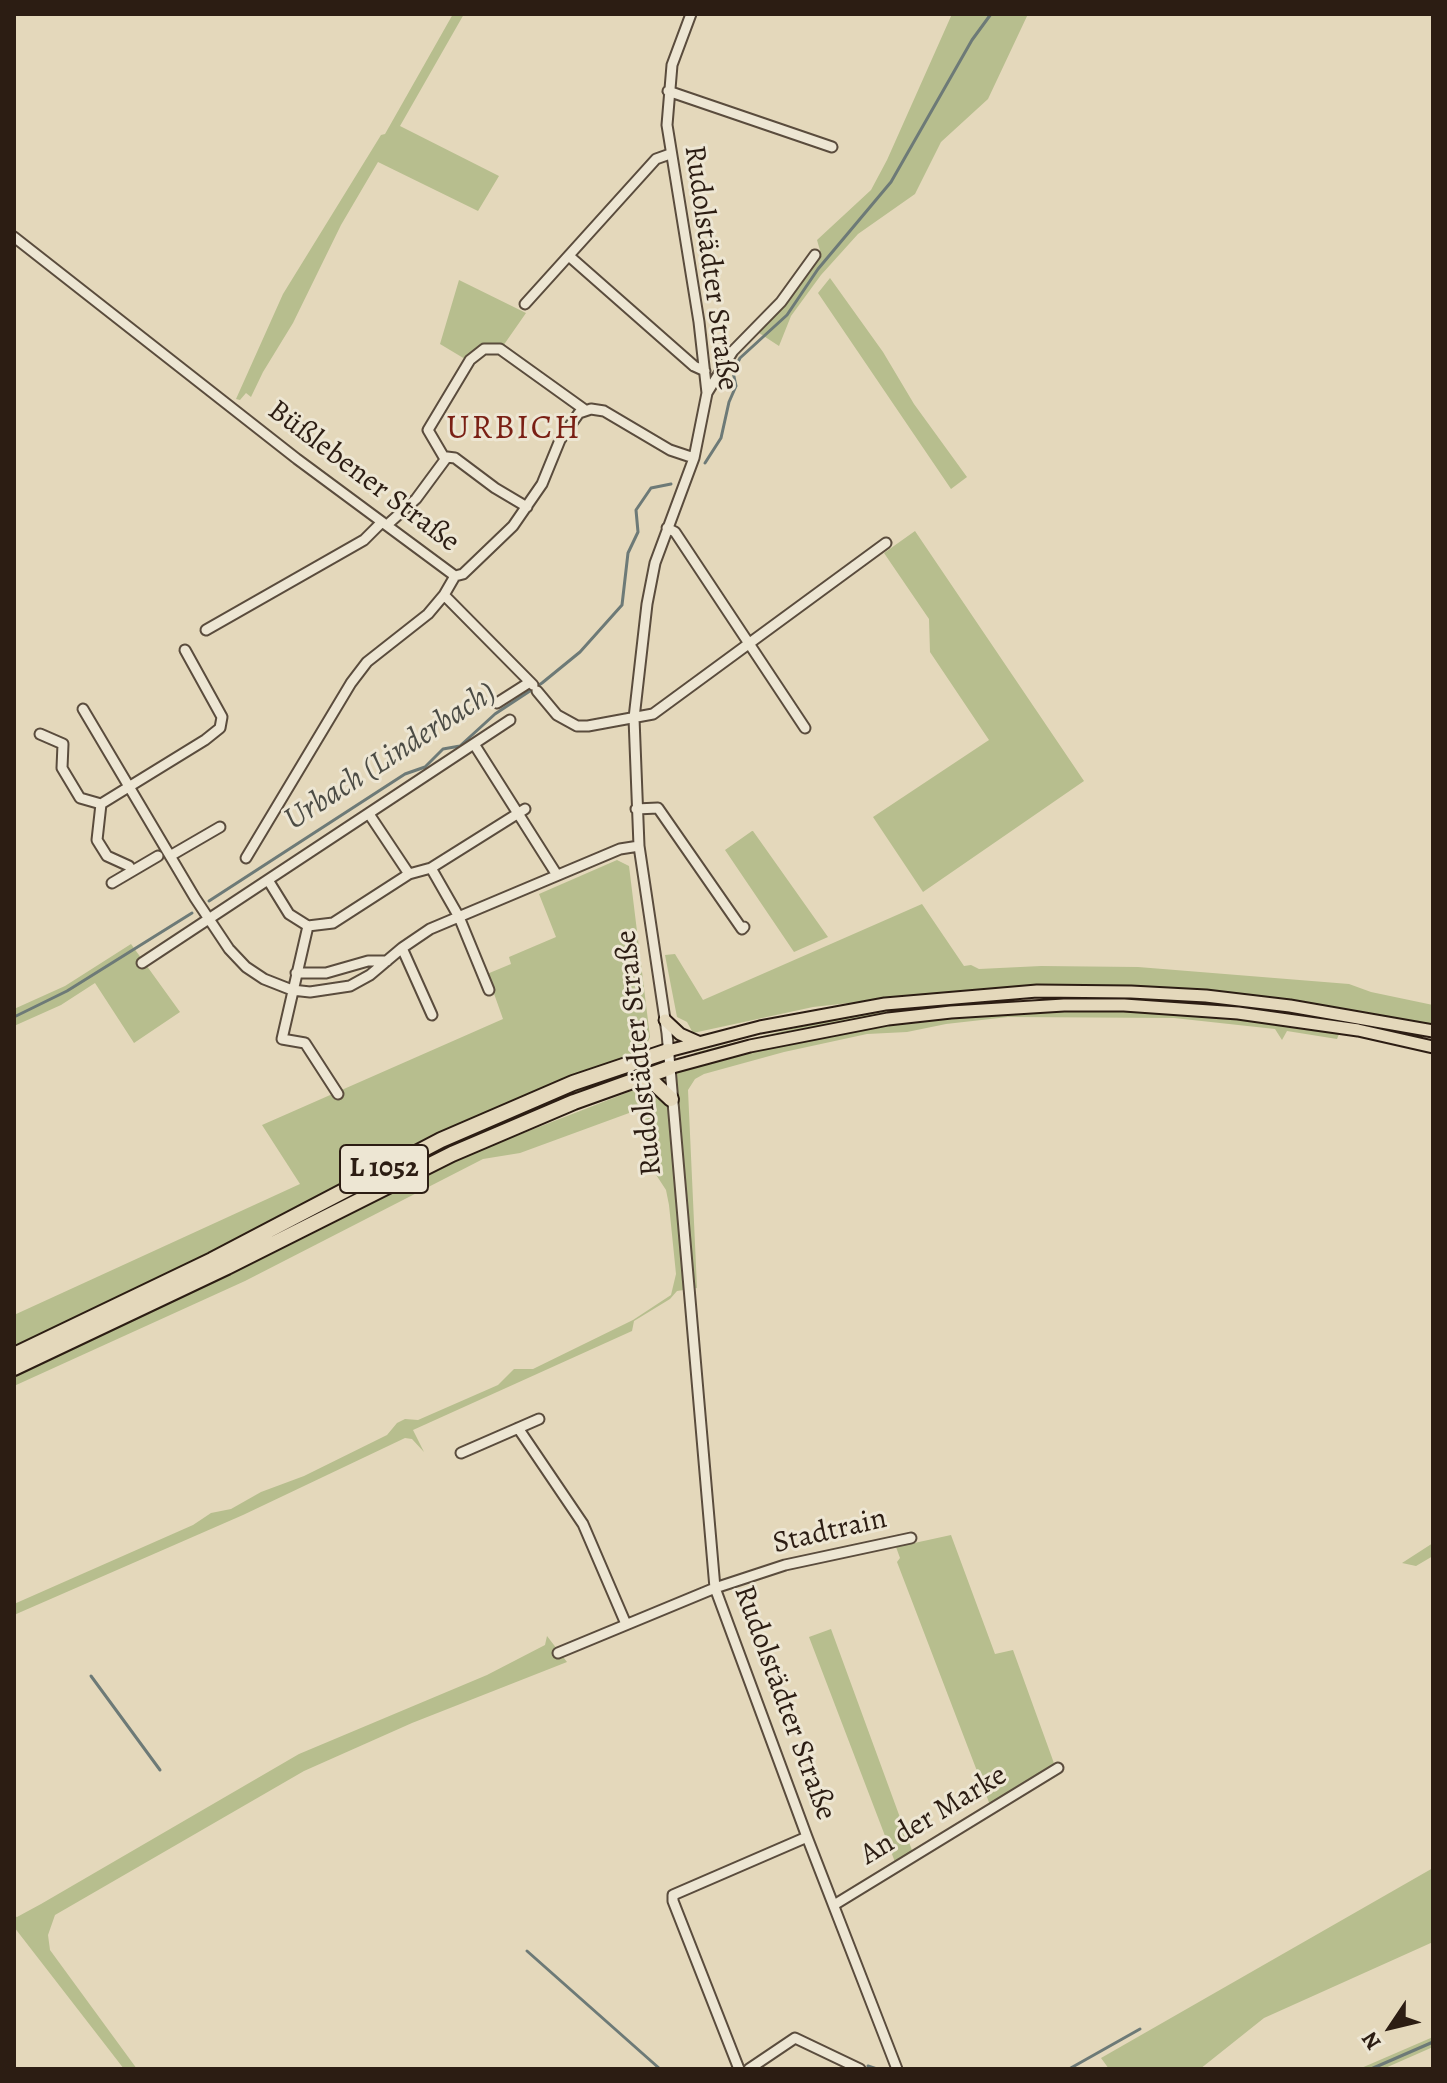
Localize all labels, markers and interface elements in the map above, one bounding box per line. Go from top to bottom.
street label: Rudolstädter Straße [675,143,745,393]
street label: Büßlebener Straße [260,393,466,561]
district label: URBICH [446,410,582,450]
water label: Urbach (Linderbach) [278,674,504,840]
street label: Rudolstädter Straße [609,928,671,1178]
road number: L 1052 [340,1145,428,1193]
street label: Stadtrain [770,1501,890,1563]
street label: Rudolstädter Straße [725,1581,843,1825]
street label: An der Marke [854,1758,1014,1874]
north arrow [1351,1987,1431,2067]
text: N [1354,2026,1388,2056]

